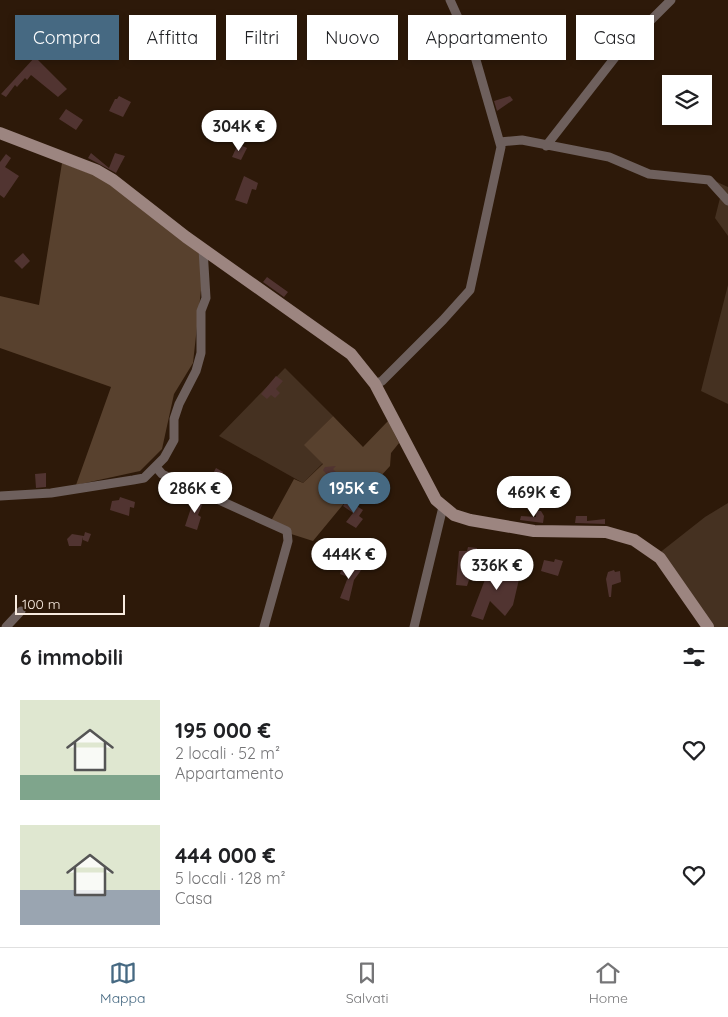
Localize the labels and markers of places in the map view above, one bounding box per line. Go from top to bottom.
pin: 304K € [198,110,280,152]
pin: 286K € [154,472,236,514]
pin: 195K € [313,472,395,514]
pin: 469K € [493,476,575,518]
pin: 444K € [308,538,390,580]
pin: 336K € [456,548,538,591]

